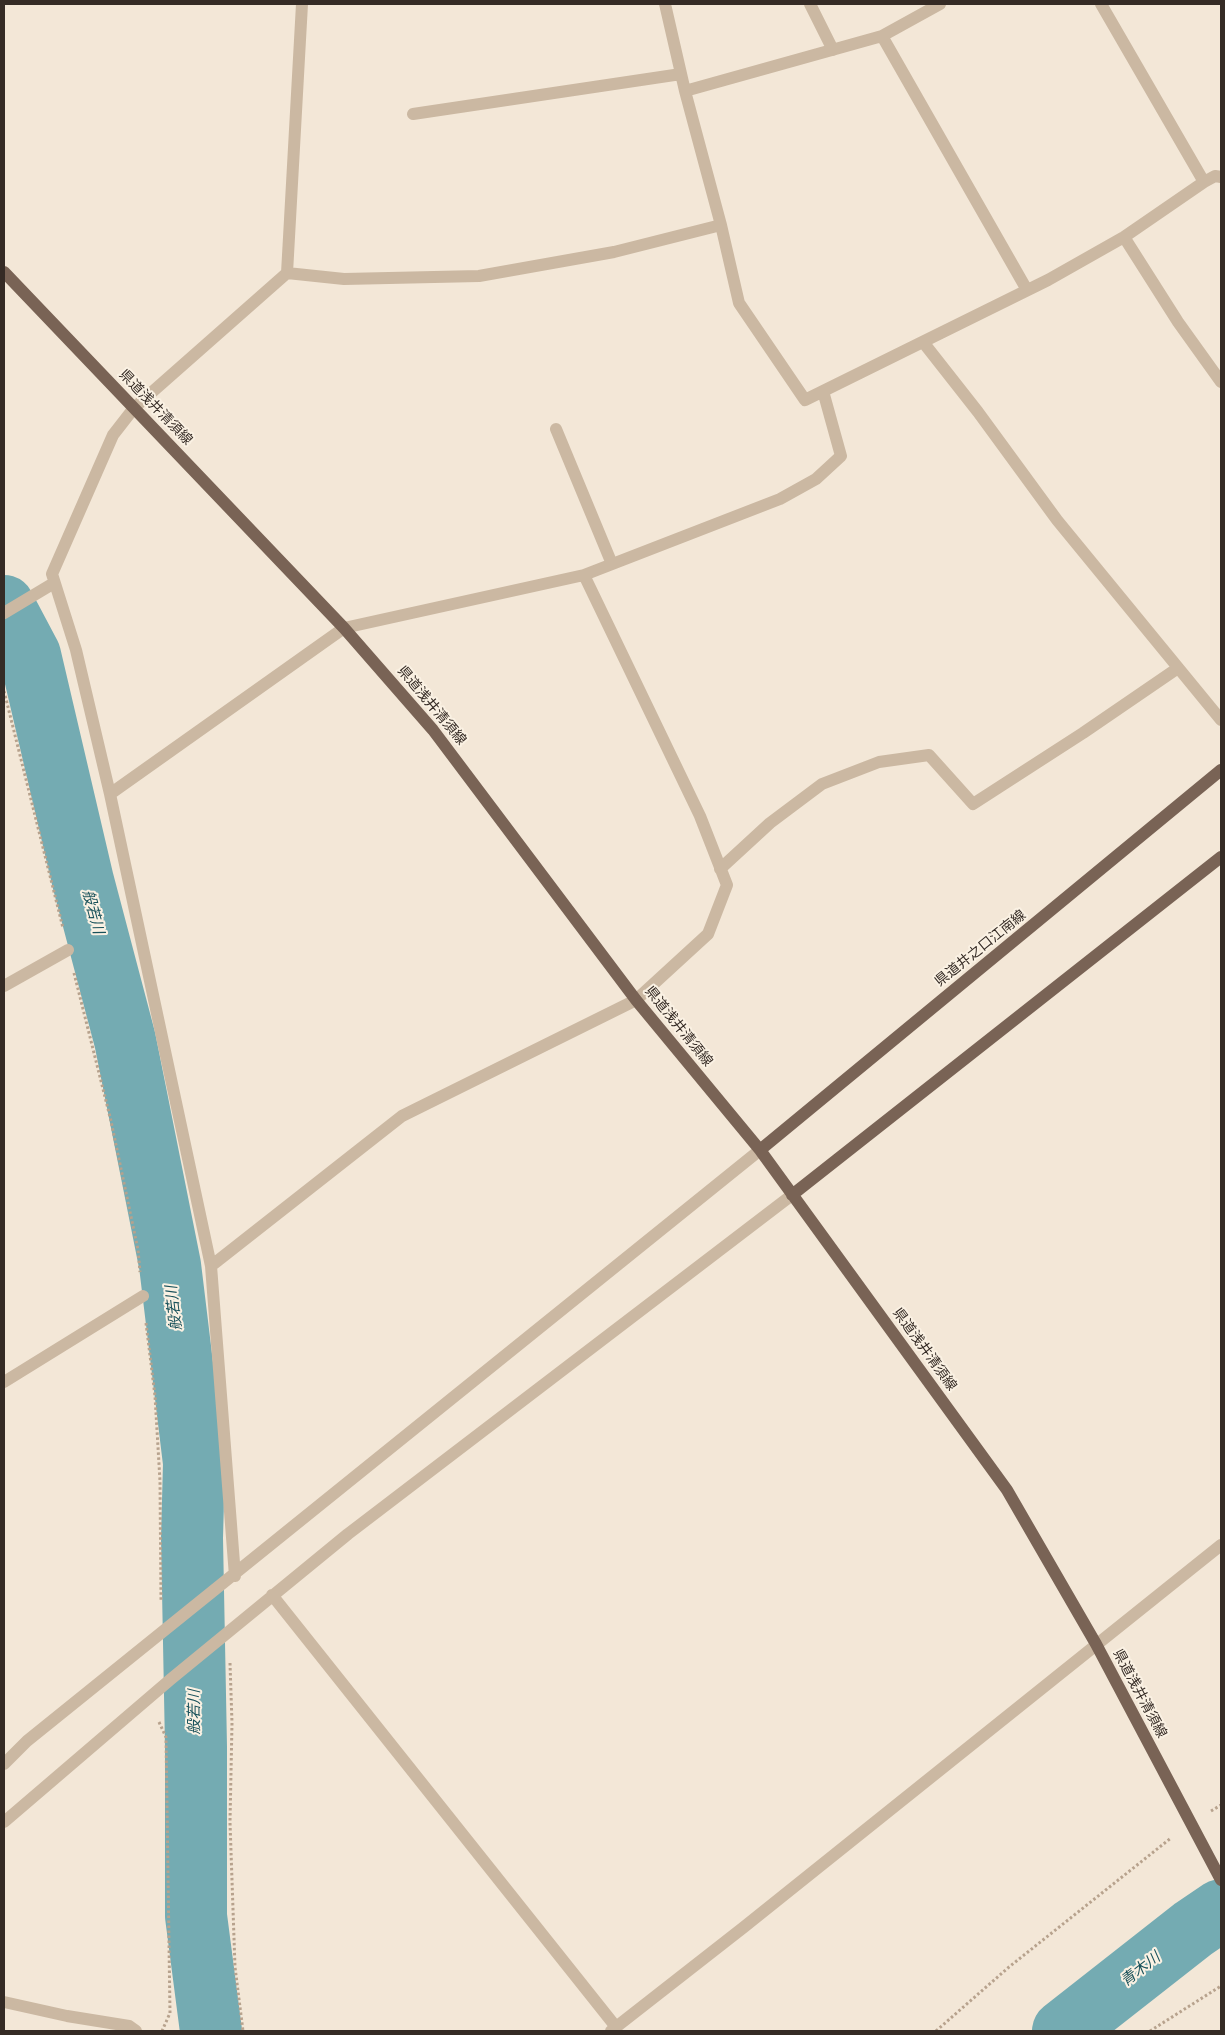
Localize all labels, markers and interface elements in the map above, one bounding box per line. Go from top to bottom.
street label: 県道浅井清須線 [115,367,195,449]
street label: 県道浅井清須線 [393,663,469,749]
water label: 般若川 [77,888,107,936]
street label: 県道井之口江南線 [932,907,1030,991]
street label: 県道浅井清須線 [641,984,715,1070]
water label: 般若川 [163,1285,187,1331]
street label: 県道浅井清須線 [888,1305,960,1395]
street label: 県道浅井清須線 [1109,1647,1169,1741]
water label: 般若川 [186,1690,204,1734]
water label: 青木川 [1118,1949,1164,1991]

